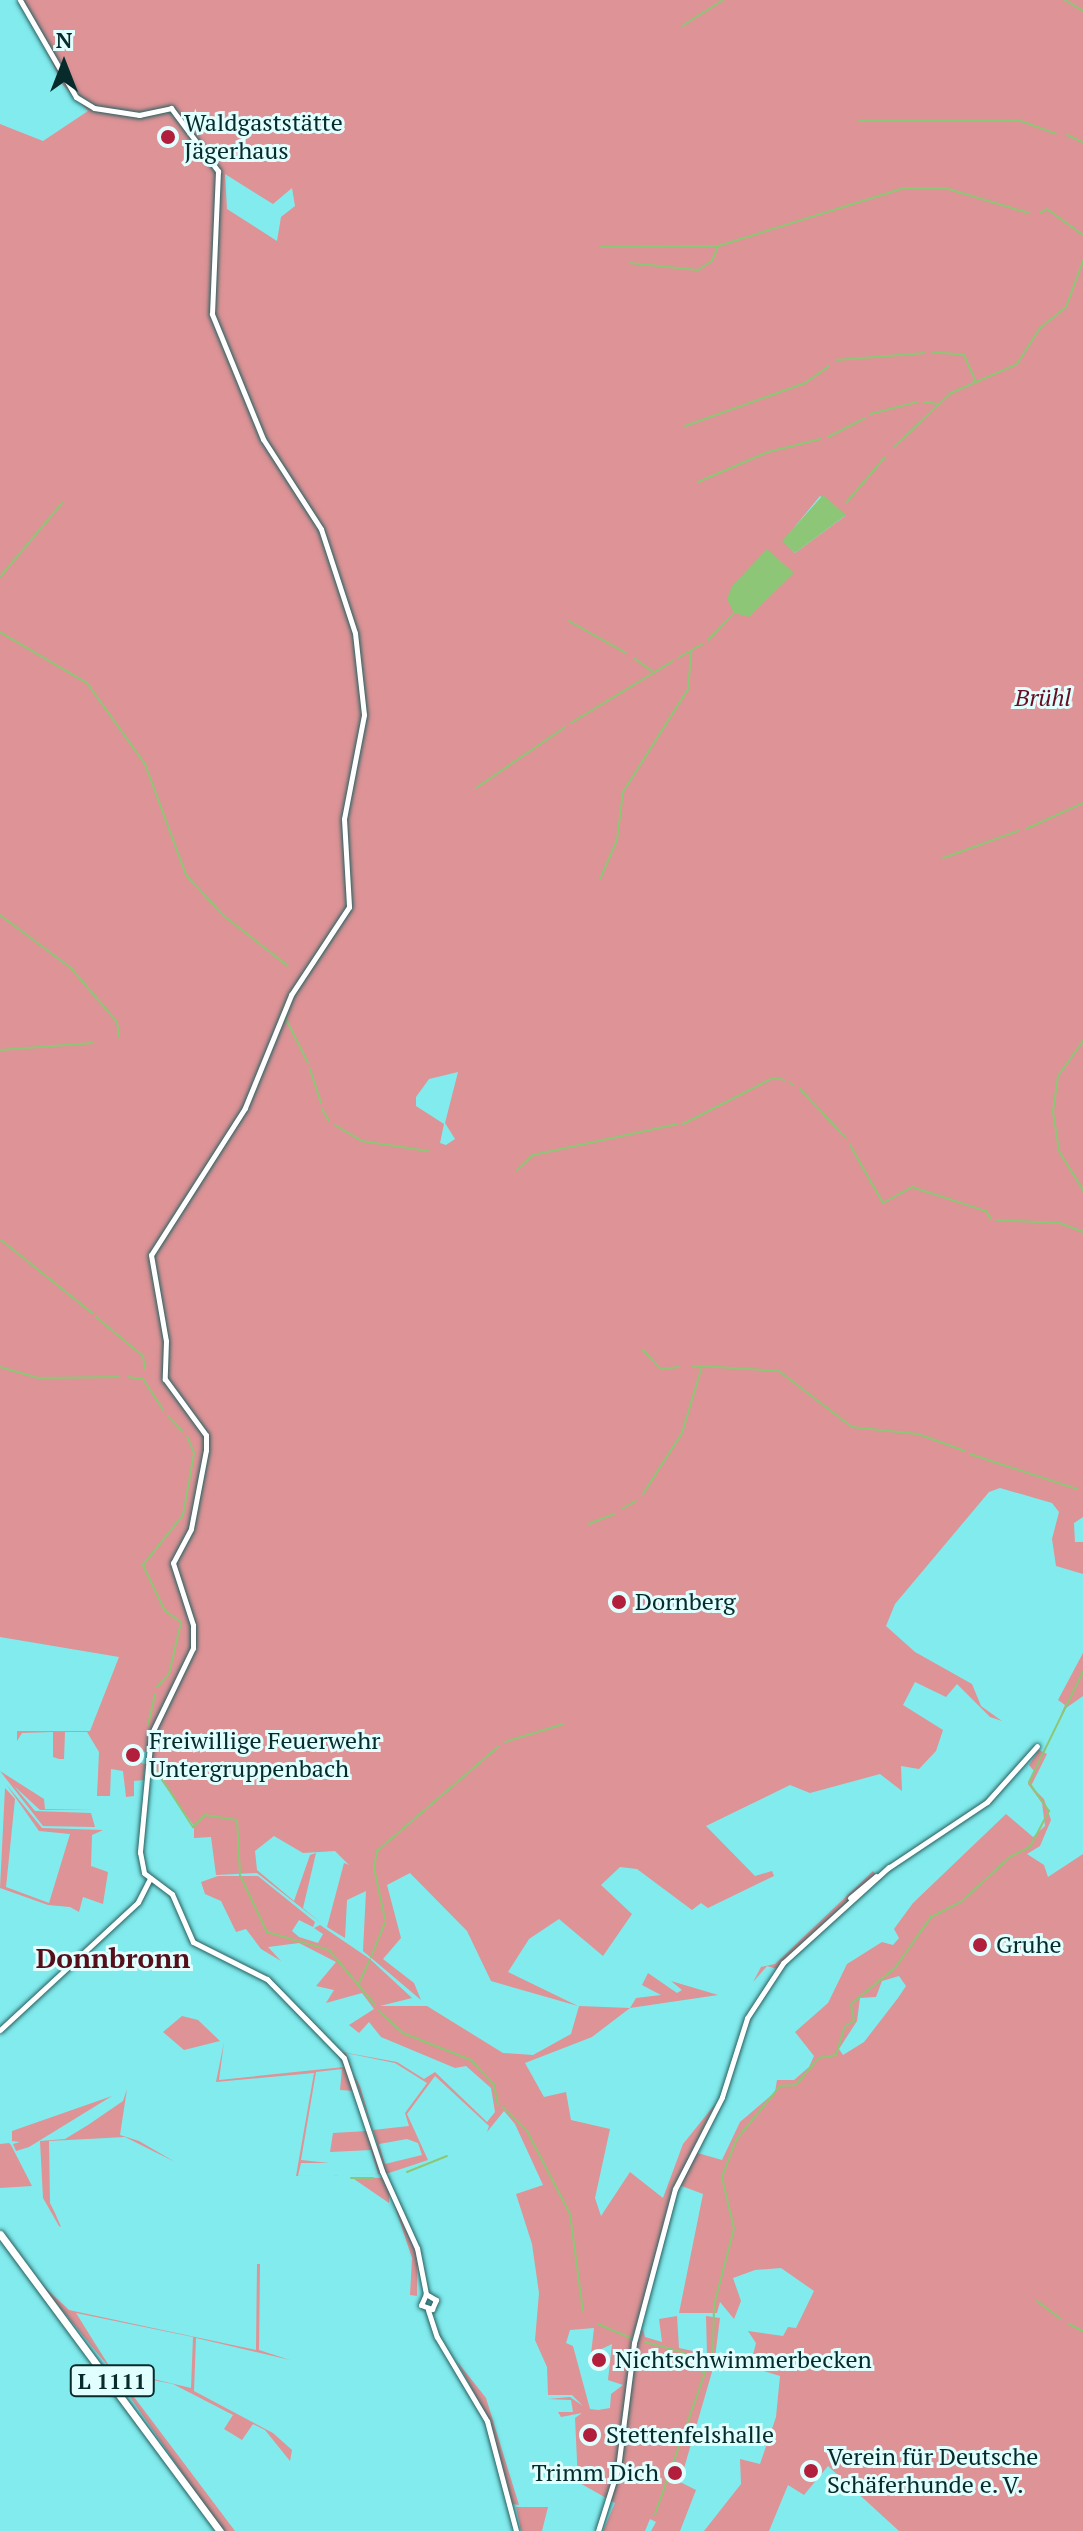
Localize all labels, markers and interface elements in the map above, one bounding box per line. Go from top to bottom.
north arrow [24,24,104,104]
text: N [56,25,72,54]
place label: Waldgaststätte Jägerhaus [184,109,343,165]
marker: Waldgaststätte Jägerhaus [159,128,177,146]
park label: Brühl [1015,684,1071,712]
place label: Dornberg [635,1588,736,1616]
marker: Dornberg [610,1593,628,1611]
place label: Freiwillige Feuerwehr Untergruppenbach [149,1727,380,1783]
marker: Freiwillige Feuerwehr Untergruppenbach [124,1746,142,1764]
place label: Gruhe [996,1931,1062,1959]
marker: Gruhe [971,1936,989,1954]
district label: Donnbronn [36,1941,190,1975]
place label: Nichtschwimmerbecken [615,2346,872,2374]
marker: Nichtschwimmerbecken [590,2351,608,2369]
road number: L 1111 [68,2363,156,2399]
place label: Stettenfelshalle [606,2421,774,2449]
marker: Stettenfelshalle [581,2426,599,2444]
place label: Verein für Deutsche Schäferhunde e. V. [827,2443,1038,2499]
place label: Trimm Dich [532,2459,659,2487]
marker: Verein für Deutsche Schäferhunde e. V. [802,2462,820,2480]
marker: Trimm Dich [666,2464,684,2482]

